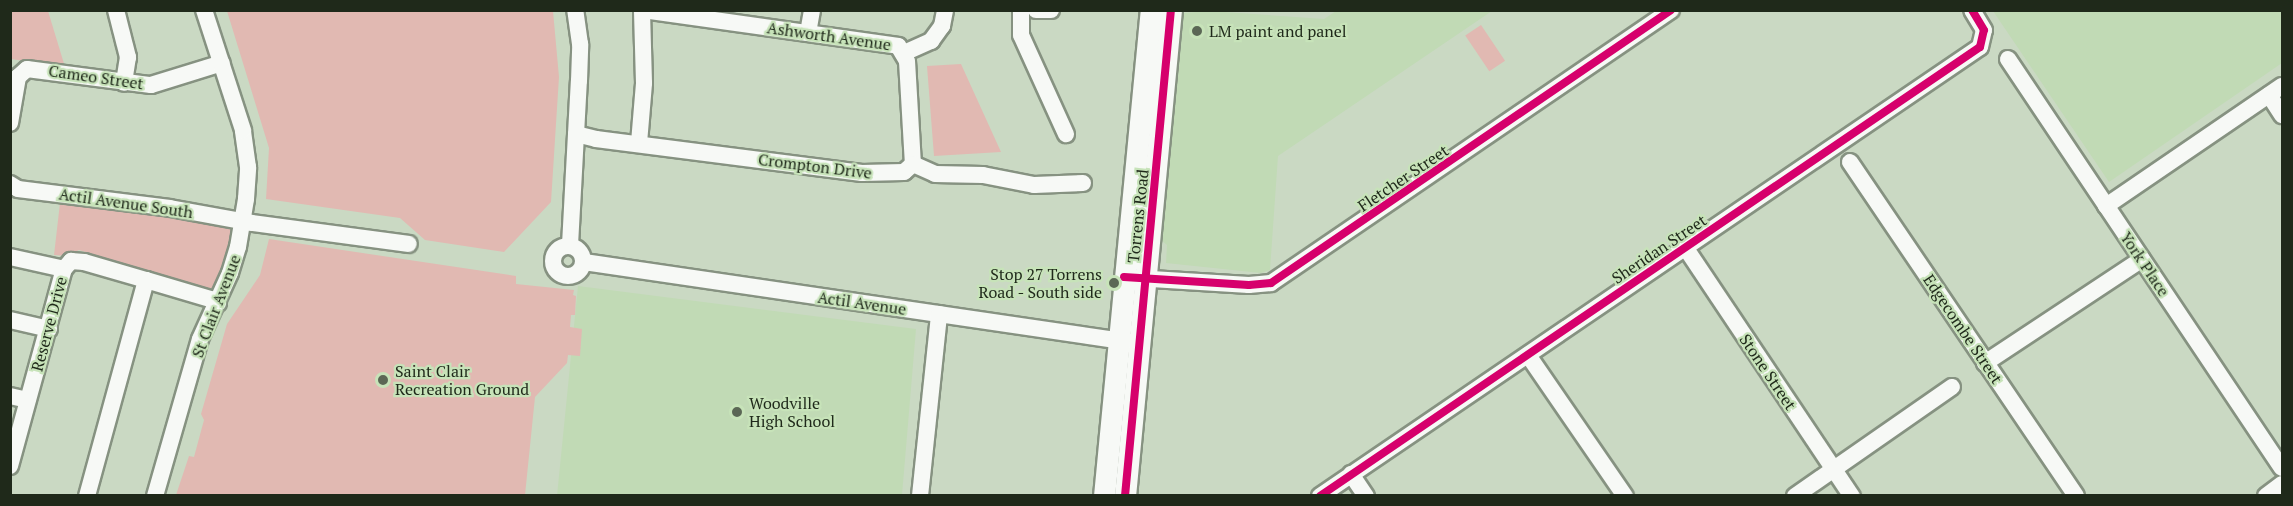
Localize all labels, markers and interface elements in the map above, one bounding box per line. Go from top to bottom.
street label: Ashworth Avenue [766,18,892,54]
place label: LM paint and panel [1209,21,1347,41]
marker: LM paint and panel [1190,24,1204,38]
street label: Cameo Street [47,61,145,93]
street label: Fletcher Street [1354,141,1452,215]
street label: Crompton Drive [757,150,873,182]
street label: Torrens Road [1124,168,1152,264]
street label: Actil Avenue South [58,184,194,222]
street label: Sheridan Street [1608,210,1710,288]
street label: York Place [2116,228,2174,300]
street label: St Clair Avenue [188,252,244,360]
place label: Stop 27 Torrens Road - South side [977,264,1102,302]
street label: Edgecombe Street [1919,271,2007,387]
street label: Reserve Drive [27,275,71,373]
marker: Stop 27 Torrens Road - South side [1107,276,1121,290]
street label: Actil Avenue [816,287,908,319]
street label: Stone Street [1736,330,1800,414]
place label: Saint Clair Recreation Ground [395,361,529,399]
marker: Saint Clair Recreation Ground [376,373,390,387]
place label: Woodville High School [749,393,835,431]
marker: Woodville High School [730,405,744,419]

